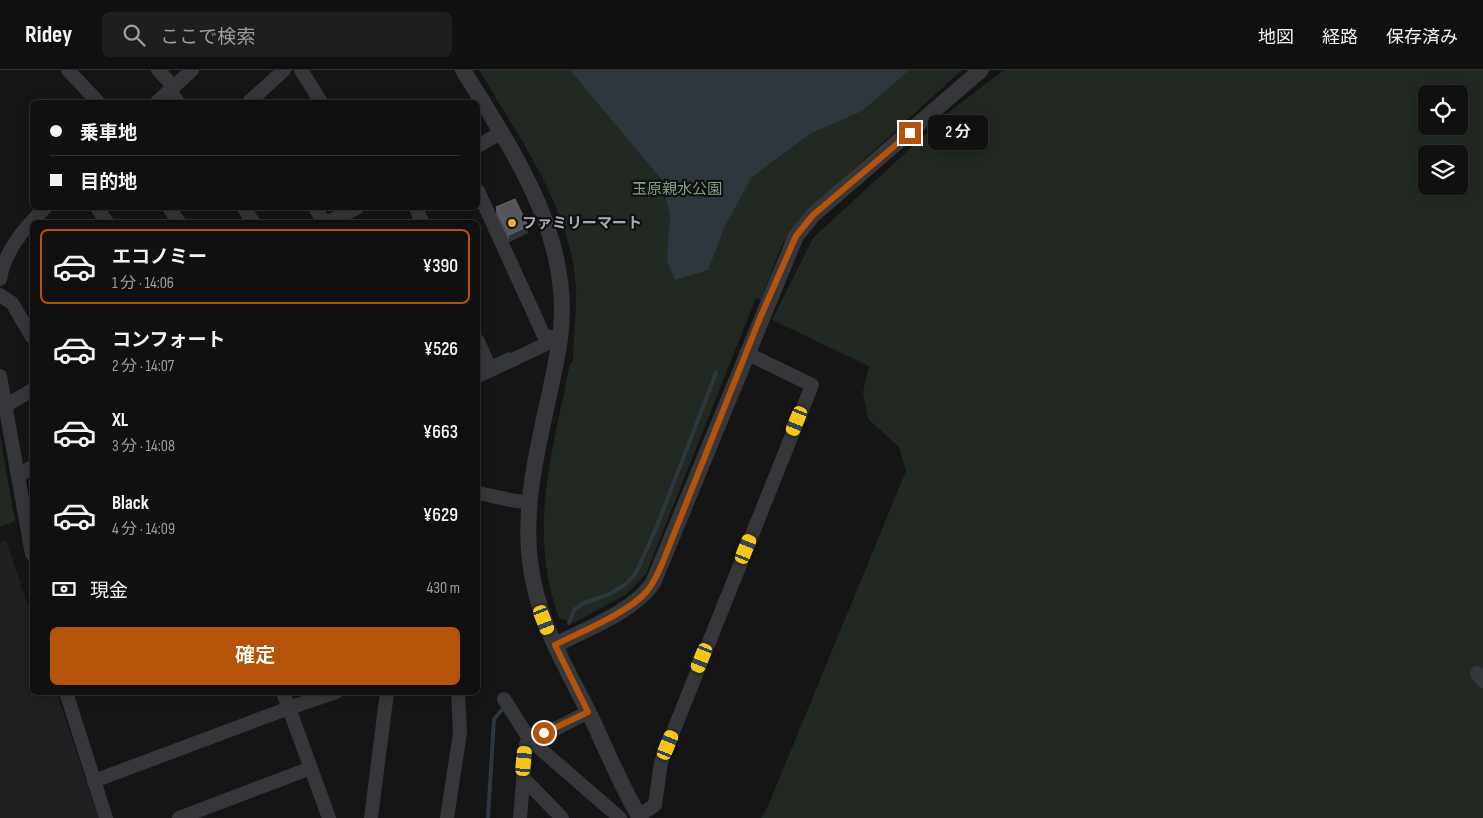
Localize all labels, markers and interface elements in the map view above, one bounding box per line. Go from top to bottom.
search box [102,12,452,57]
text: Ridey [25,20,72,49]
icon: search [120,21,148,49]
text: ここで検索 [160,26,255,49]
text: 地図 [1258,27,1294,48]
text: 経路 [1322,27,1358,48]
text: 保存済み [1386,27,1458,48]
map controls [1418,85,1468,195]
button: locate [1418,85,1468,135]
callout: 2 分 [928,116,988,150]
text: 乗車地 [80,122,137,145]
route end [899,122,921,144]
text: 2 分 [945,123,971,142]
button: layers [1418,145,1468,195]
text: 目的地 [80,171,137,194]
park label: 玉原親水公園 [632,180,722,199]
place label: ファミリーマート [522,214,642,233]
marker: ファミリーマート [506,217,518,229]
icon: car [52,244,97,289]
text: エコノミー [112,246,207,269]
text: ¥390 [422,255,458,278]
text: 1 分 · 14:06 [112,274,174,293]
icon: car [52,327,97,372]
text: コンフォート [112,329,225,352]
text: ¥526 [424,338,458,361]
text: 2 分 · 14:07 [112,357,174,376]
car [784,404,809,438]
text: XL [112,409,128,432]
icon: car [52,410,97,455]
text: ¥663 [423,421,458,444]
text: 3 分 · 14:08 [112,437,175,456]
text: Black [112,492,149,515]
icon: car [52,493,97,538]
text: ¥629 [423,504,458,527]
text: 4 分 · 14:09 [112,520,175,539]
car [733,532,758,566]
icon: cash [50,575,78,603]
text: 430 m [427,579,460,598]
text: 現金 [90,580,128,603]
car [531,603,556,637]
button: 確定 [50,627,460,685]
car [689,641,714,675]
route start [533,722,555,744]
car [655,728,680,762]
car [515,745,532,777]

